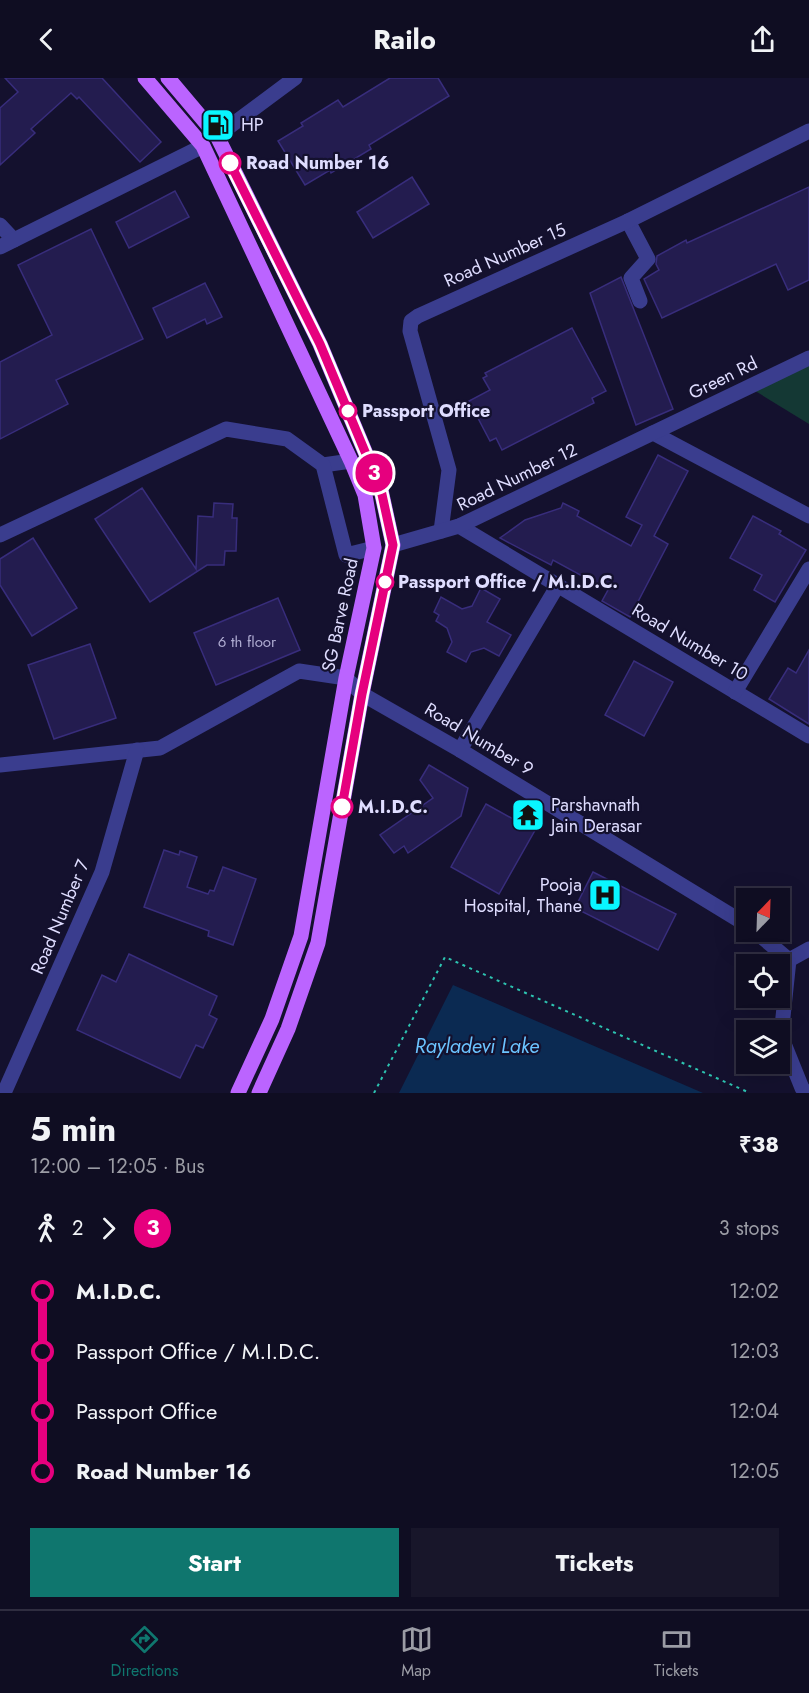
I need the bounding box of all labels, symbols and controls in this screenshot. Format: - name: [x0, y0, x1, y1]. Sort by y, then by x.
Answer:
- text: Railo: [373, 20, 436, 59]
- icon: back: [30, 23, 63, 56]
- icon: share: [746, 23, 779, 56]
- fuel station icon: HP: [200, 107, 236, 143]
- place label: HP: [241, 112, 264, 138]
- place label: Road Number 16: [246, 150, 389, 176]
- marker: Road Number 16: [219, 152, 241, 174]
- street label: Road Number 15: [440, 216, 570, 294]
- street label: Green Rd: [684, 350, 762, 406]
- place label: Passport Office: [362, 398, 490, 424]
- marker: Passport Office: [339, 402, 357, 420]
- street label: Road Number 12: [452, 437, 582, 517]
- line badge: 3: [354, 454, 394, 492]
- text: 3: [367, 458, 381, 488]
- street label: SG Barve Road: [315, 556, 365, 674]
- place label: Passport Office / M.I.D.C.: [398, 569, 618, 595]
- marker: Passport Office / M.I.D.C.: [376, 573, 394, 591]
- street label: Road Number 10: [627, 597, 753, 687]
- house number: 6 th floor: [218, 631, 277, 653]
- street label: Road Number 9: [420, 696, 538, 782]
- place label: Parshavnath Jain Derasar: [549, 792, 643, 839]
- place label: M.I.D.C.: [358, 794, 428, 820]
- marker: M.I.D.C.: [331, 796, 353, 818]
- temple icon: Parshavnath Jain Derasar: [510, 797, 546, 833]
- street label: Road Number 7: [24, 855, 96, 978]
- place label: Pooja Hospital, Thane: [464, 872, 582, 919]
- hospital icon: Pooja Hospital, Thane: [587, 877, 623, 913]
- north arrow: [736, 888, 790, 942]
- map controls: [736, 888, 790, 1074]
- button: locate: [736, 954, 790, 1008]
- button: layers: [736, 1020, 790, 1074]
- water label: Rayladevi Lake: [415, 1032, 539, 1061]
- text: 5 min: [30, 1106, 116, 1153]
- text: ₹38: [739, 1128, 779, 1160]
- text: 12:00 – 12:05 · Bus: [30, 1152, 205, 1181]
- icon: walk: [30, 1212, 63, 1245]
- icon: forward: [92, 1212, 125, 1245]
- text: 3: [146, 1213, 159, 1243]
- text: 2: [72, 1214, 83, 1243]
- text: 3 stops: [719, 1214, 779, 1243]
- text: M.I.D.C.: [76, 1275, 162, 1307]
- text: 12:02: [729, 1277, 779, 1306]
- text: Passport Office / M.I.D.C.: [76, 1335, 320, 1367]
- text: 12:03: [730, 1337, 779, 1366]
- text: Passport Office: [76, 1395, 217, 1427]
- text: 12:04: [729, 1397, 779, 1426]
- text: Road Number 16: [76, 1455, 251, 1487]
- text: 12:05: [729, 1457, 779, 1486]
- button: Start: [30, 1528, 399, 1597]
- button: Tickets: [411, 1528, 779, 1597]
- tab: Directions: [111, 1623, 178, 1682]
- tab: Map: [400, 1623, 433, 1682]
- tab: Tickets: [654, 1623, 698, 1682]

